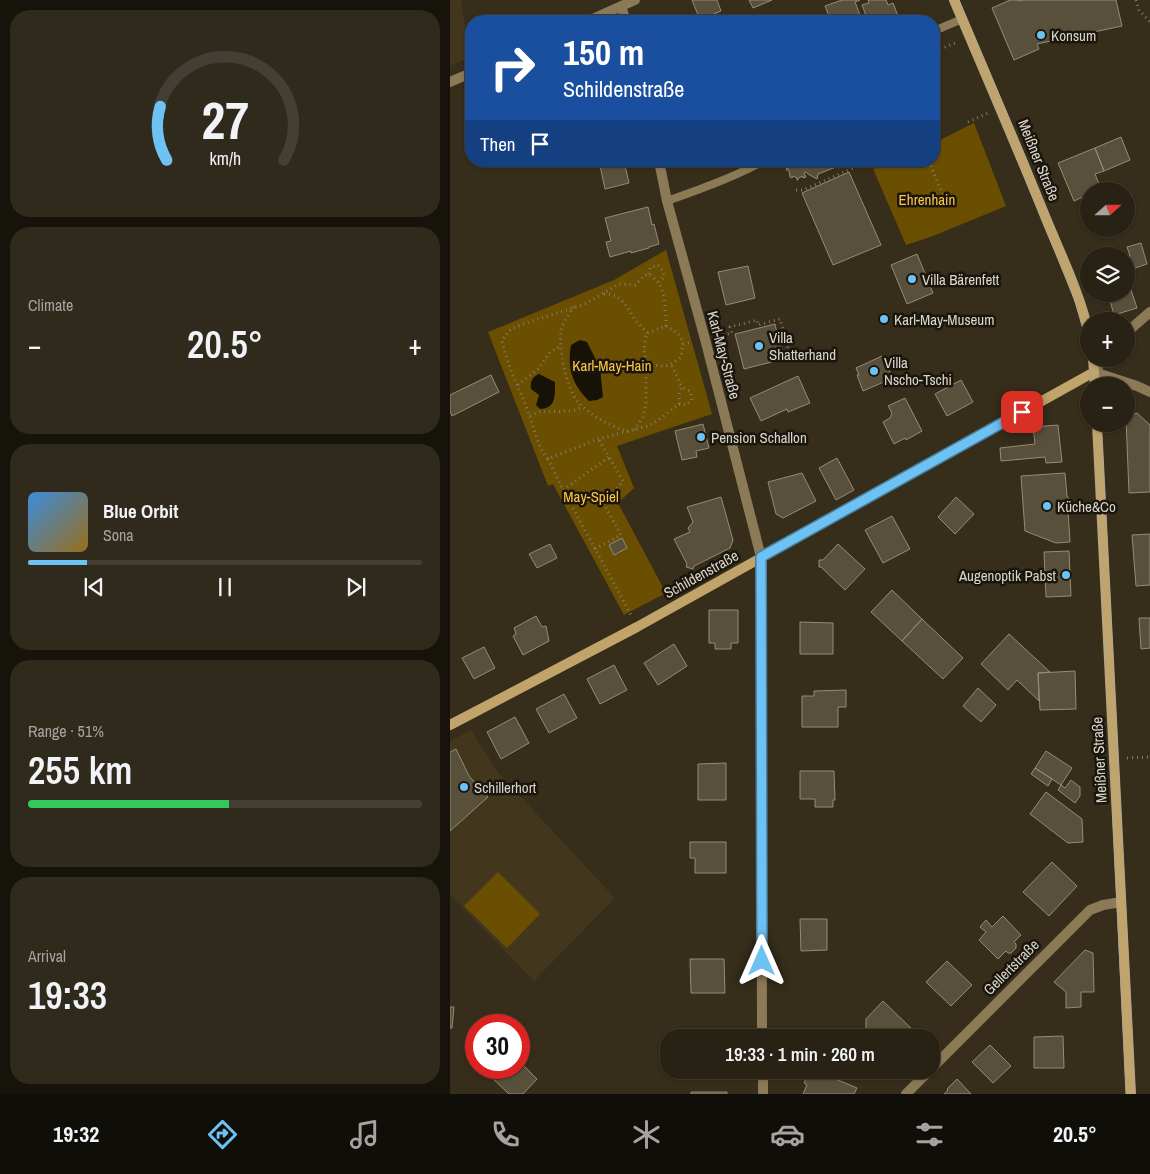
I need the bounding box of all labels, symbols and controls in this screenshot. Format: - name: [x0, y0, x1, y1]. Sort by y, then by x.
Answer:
- place label: Konsum: [1051, 25, 1096, 46]
- text: 150 m: [563, 29, 644, 76]
- marker: Konsum: [1035, 29, 1047, 41]
- icon: right: [480, 35, 545, 100]
- text: Schildenstraße: [563, 74, 684, 104]
- text: 27: [201, 85, 249, 155]
- street label: Meißner Straße: [1013, 116, 1065, 204]
- icon: arrive: [526, 130, 554, 158]
- text: Then: [480, 131, 516, 157]
- text: km/h: [209, 147, 241, 171]
- north arrow: [1080, 182, 1135, 238]
- map controls: [1080, 182, 1135, 432]
- park label: Ehrenhain: [899, 189, 955, 210]
- button: layers: [1080, 247, 1135, 302]
- place label: Villa Bärenfett: [922, 269, 1000, 290]
- marker: Villa Bärenfett: [906, 273, 918, 285]
- text: Climate: [28, 294, 73, 316]
- street label: Karl-May-Straße: [702, 309, 746, 401]
- place label: Karl-May-Museum: [894, 309, 994, 330]
- button: +: [1080, 312, 1135, 367]
- marker: Karl-May-Museum: [878, 313, 890, 325]
- text: 20.5°: [187, 319, 263, 370]
- text: −: [28, 326, 41, 364]
- text: +: [409, 326, 422, 364]
- place label: Villa Shatterhand: [769, 327, 836, 365]
- marker: Villa Shatterhand: [753, 340, 765, 352]
- place label: Villa Nscho-Tschi: [884, 352, 952, 390]
- park label: Karl-May-Hain: [572, 355, 652, 376]
- marker: Villa Nscho-Tschi: [868, 365, 880, 377]
- button: −: [1080, 377, 1135, 432]
- pin: [1001, 391, 1043, 433]
- icon: arrive: [1008, 398, 1036, 426]
- place label: Pension Schallon: [711, 427, 807, 448]
- marker: Pension Schallon: [695, 431, 707, 443]
- park label: May-Spiel: [563, 486, 619, 507]
- place label: Küche&Co: [1057, 496, 1116, 517]
- text: Blue Orbit: [103, 498, 178, 524]
- marker: Küche&Co: [1041, 500, 1053, 512]
- text: Sona: [103, 524, 134, 546]
- street label: Schildenstraße: [660, 545, 742, 603]
- place label: Augenoptik Pabst: [958, 565, 1057, 586]
- marker: Augenoptik Pabst: [1060, 569, 1072, 581]
- icon: previous: [80, 573, 108, 601]
- icon: pause: [211, 573, 239, 601]
- icon: next: [342, 573, 370, 601]
- street label: Meißner Straße: [1086, 716, 1112, 804]
- text: Range · 51%: [28, 720, 104, 742]
- text: 255 km: [28, 745, 132, 796]
- place label: Schillerhort: [474, 777, 537, 798]
- marker: Schillerhort: [458, 781, 470, 793]
- position arrow: [735, 934, 787, 986]
- street label: Gellertstraße: [978, 934, 1044, 1000]
- text: Arrival: [28, 945, 66, 967]
- text: 19:33: [28, 970, 107, 1021]
- speed limit sign: 30: [465, 1014, 530, 1079]
- text: 19:33 · 1 min · 260 m: [725, 1041, 875, 1067]
- icon: directions: [205, 1117, 240, 1152]
- icon: music: [347, 1117, 382, 1152]
- icon: phone: [488, 1117, 523, 1152]
- icon: climate: [629, 1117, 664, 1152]
- icon: car: [770, 1117, 805, 1152]
- icon: filters: [912, 1117, 947, 1152]
- text: 19:32: [53, 1119, 99, 1149]
- text: 20.5°: [1053, 1119, 1097, 1149]

